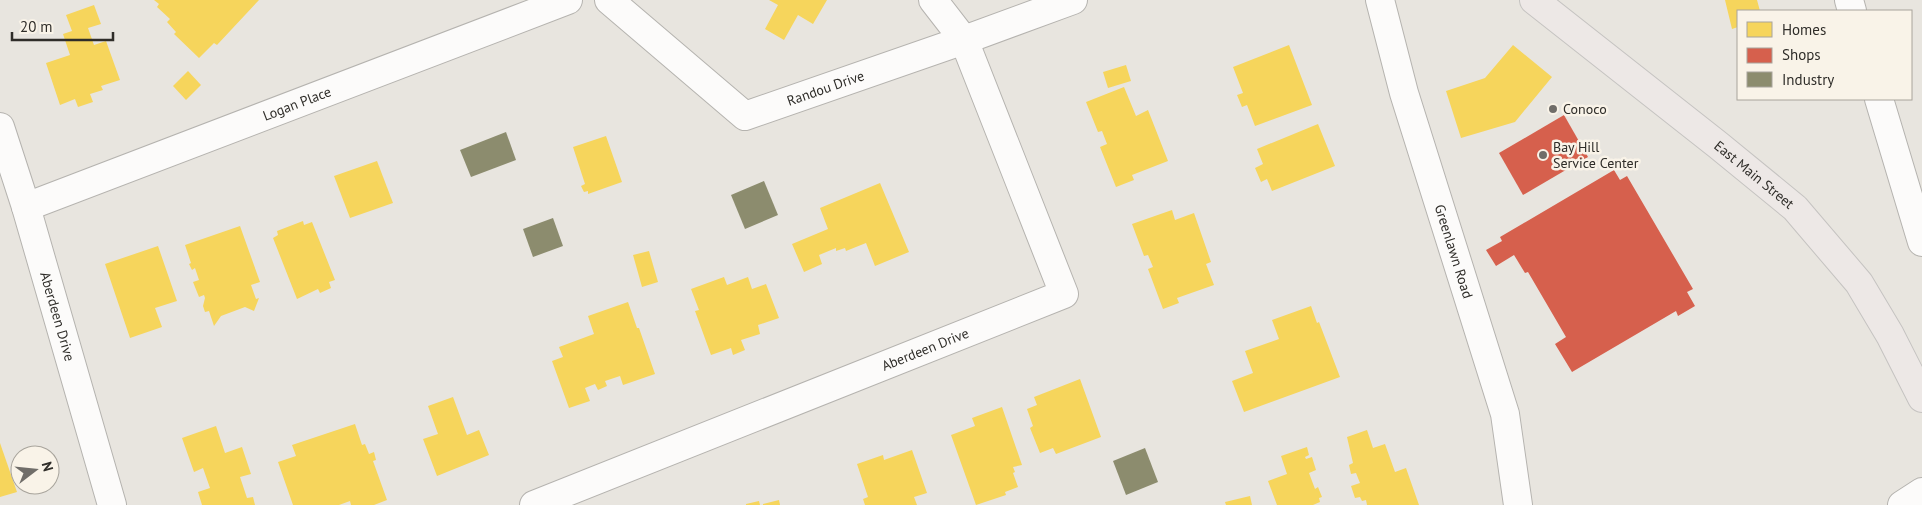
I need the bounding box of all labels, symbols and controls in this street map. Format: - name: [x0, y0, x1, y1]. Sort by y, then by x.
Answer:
- scale bar: [12, 10, 114, 42]
- legend: [1737, 10, 1912, 100]
- text: 20 m: [20, 17, 53, 36]
- text: Homes: [1782, 20, 1826, 39]
- text: Shops: [1782, 45, 1821, 64]
- street label: Randou Drive: [785, 66, 867, 110]
- text: Industry: [1782, 70, 1834, 89]
- street label: Logan Place: [260, 82, 334, 125]
- place label: Conoco: [1563, 100, 1607, 118]
- marker: Conoco: [1547, 103, 1559, 115]
- street label: East Main Street: [1711, 137, 1798, 213]
- place label: Bay Hill Service Center: [1553, 138, 1639, 172]
- marker: Bay Hill Service Center: [1537, 149, 1549, 161]
- street label: Greenlawn Road: [1431, 202, 1477, 301]
- street label: Aberdeen Drive: [36, 270, 79, 363]
- street label: Aberdeen Drive: [879, 324, 971, 375]
- north arrow: [10, 445, 60, 495]
- text: N: [38, 460, 57, 473]

